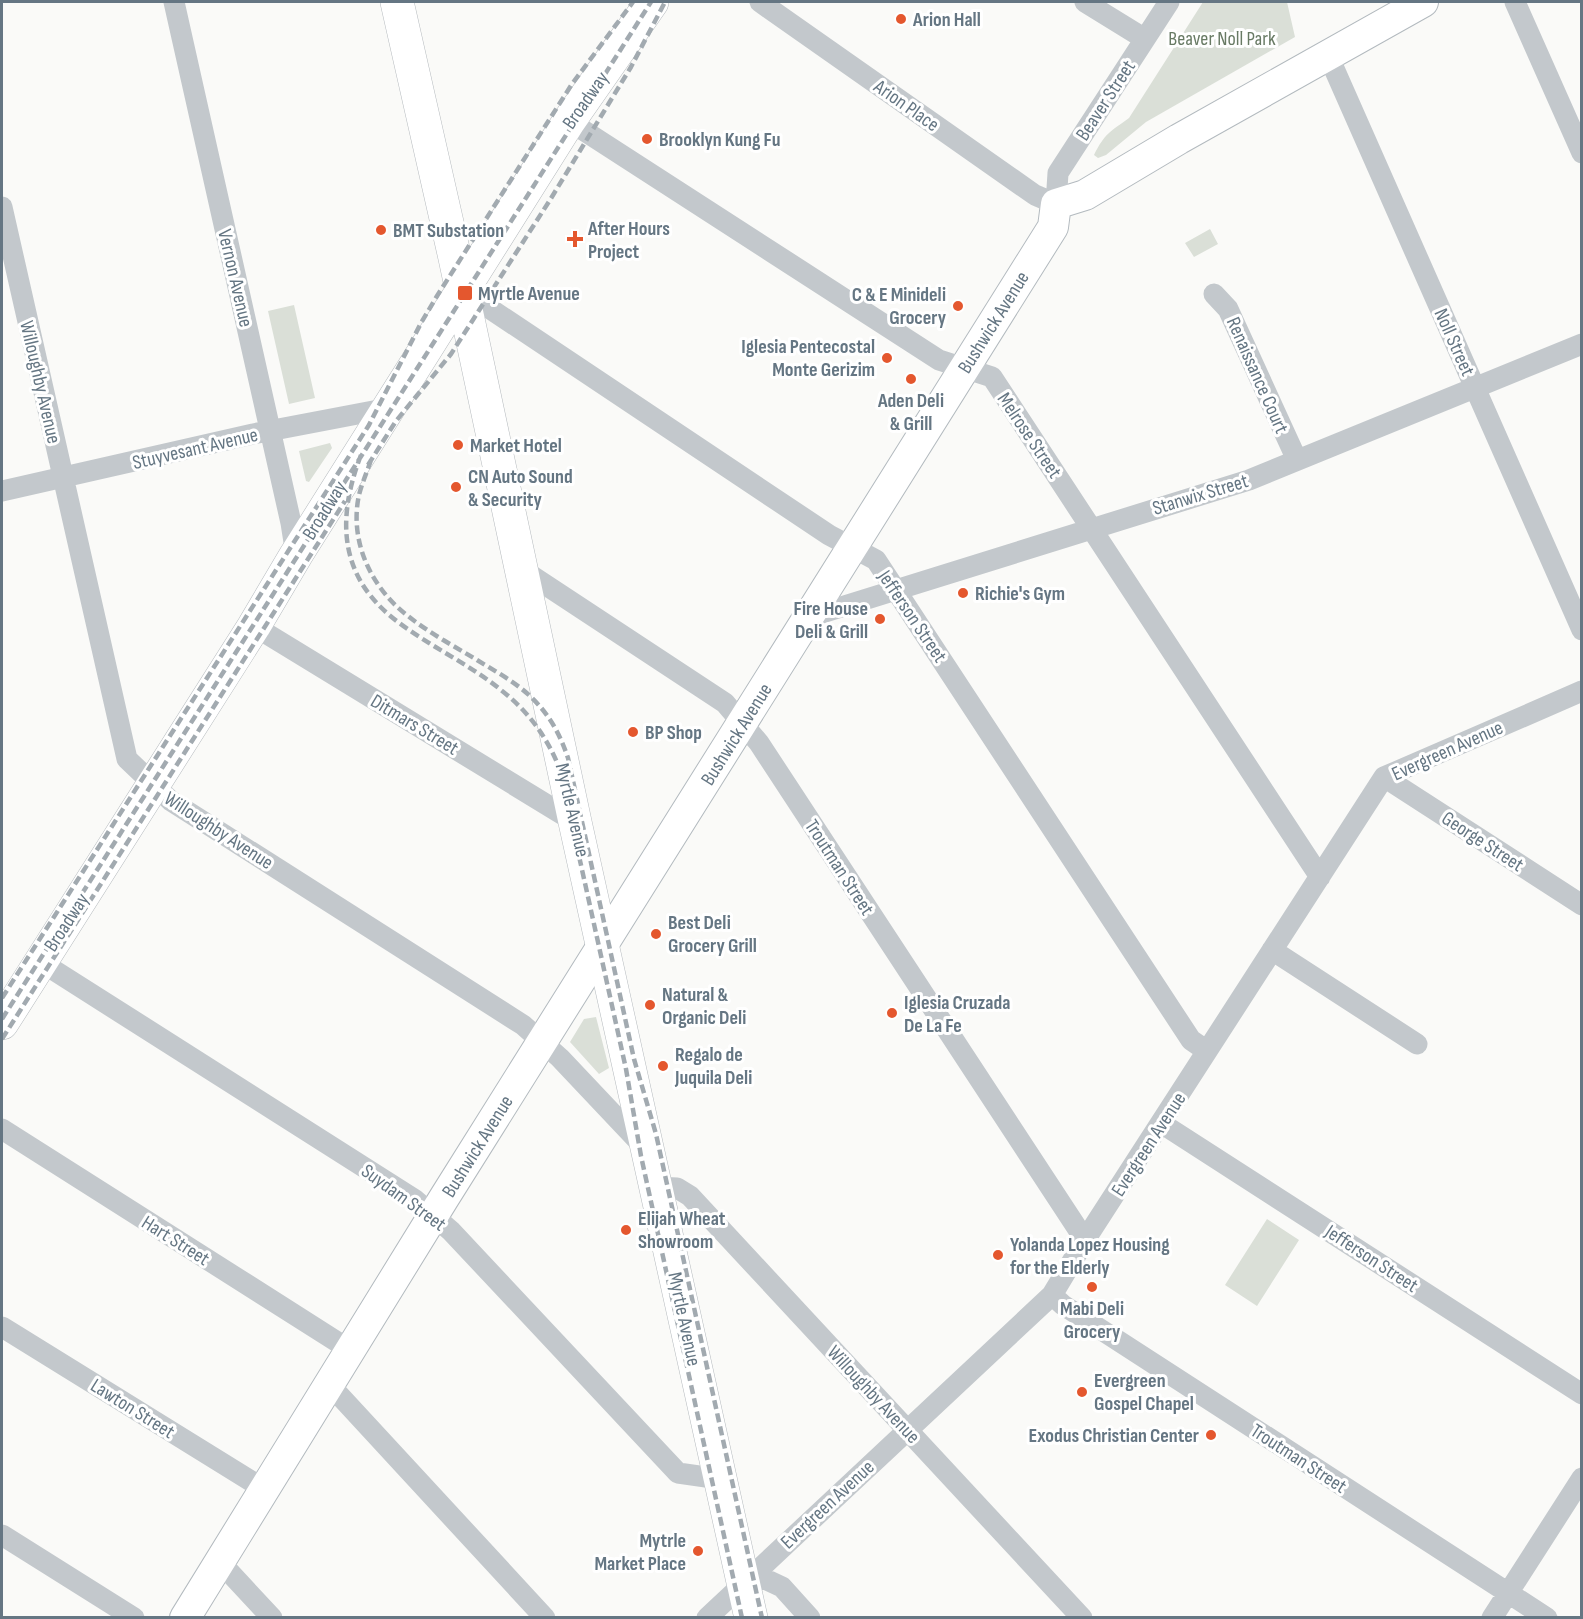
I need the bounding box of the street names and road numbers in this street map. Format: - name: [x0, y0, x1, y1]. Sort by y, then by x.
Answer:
- street label: Beaver Street: [1071, 56, 1141, 145]
- street label: Broadway: [557, 67, 614, 134]
- street label: Arion Place: [868, 74, 944, 137]
- street label: Vernon Avenue: [212, 227, 258, 329]
- street label: Bushwick Avenue: [953, 267, 1035, 378]
- street label: Noll Street: [1429, 305, 1480, 380]
- street label: Renaissance Court: [1221, 314, 1293, 437]
- street label: Willoughby Avenue: [14, 318, 66, 446]
- street label: Melrose Street: [992, 388, 1067, 483]
- street label: Stuyvesant Avenue: [130, 423, 260, 475]
- street label: Stanwix Street: [1150, 469, 1251, 521]
- street label: Broadway: [297, 476, 352, 544]
- street label: Jefferson Street: [872, 565, 952, 667]
- street label: Bushwick Avenue: [696, 679, 778, 790]
- street label: Ditmars Street: [366, 689, 463, 760]
- street label: Evergreen Avenue: [1388, 716, 1507, 786]
- street label: Myrtle Avenue: [550, 761, 594, 859]
- street label: Willoughby Avenue: [159, 787, 278, 875]
- street label: George Street: [1437, 806, 1528, 877]
- street label: Troutman Street: [799, 815, 879, 920]
- street label: Broadway: [39, 889, 95, 956]
- street label: Evergreen Avenue: [1106, 1088, 1191, 1201]
- street label: Bushwick Avenue: [437, 1091, 519, 1202]
- street label: Suydam Street: [356, 1159, 450, 1237]
- street label: Hart Street: [137, 1211, 214, 1271]
- street label: Jefferson Street: [1320, 1219, 1422, 1298]
- street label: Myrtle Avenue: [662, 1270, 706, 1368]
- street label: Willoughby Avenue: [822, 1341, 925, 1449]
- street label: Lawton Street: [86, 1374, 179, 1444]
- street label: Troutman Street: [1246, 1419, 1351, 1499]
- street label: Evergreen Avenue: [776, 1455, 879, 1554]

